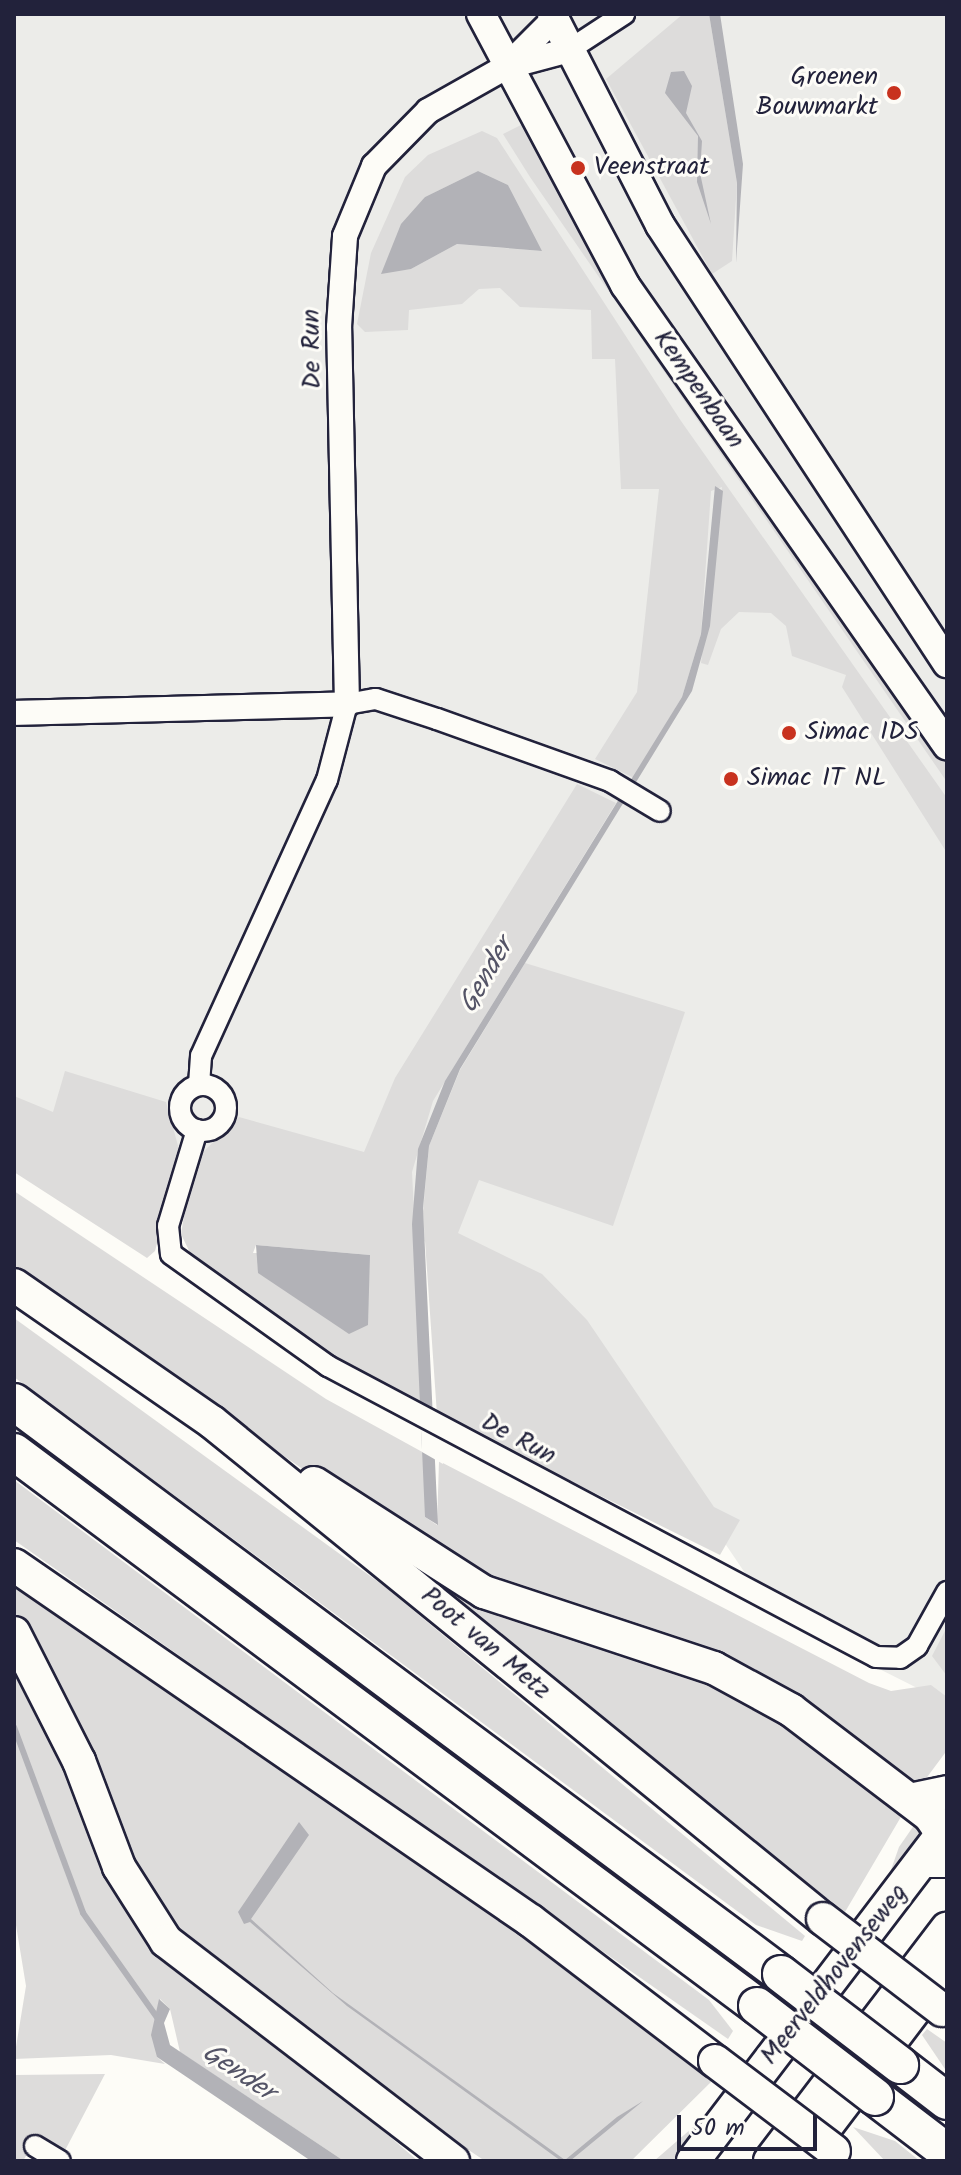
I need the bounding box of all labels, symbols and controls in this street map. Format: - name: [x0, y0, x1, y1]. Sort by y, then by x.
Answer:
- place label: Groenen Bouwmarkt: [756, 62, 878, 124]
- marker: Groenen Bouwmarkt: [885, 84, 903, 102]
- place label: Veenstraat: [594, 152, 709, 184]
- marker: Veenstraat: [569, 159, 587, 177]
- street label: De Run: [297, 309, 329, 389]
- street label: Kempenbaan: [646, 325, 750, 455]
- place label: Simac IDS: [805, 717, 919, 749]
- marker: Simac IDS: [780, 724, 798, 742]
- place label: Simac IT NL: [747, 763, 886, 795]
- marker: Simac IT NL: [722, 770, 740, 788]
- water label: Gender: [452, 933, 522, 1019]
- street label: De Run: [475, 1407, 561, 1473]
- street label: Poot van Metz: [414, 1581, 556, 1707]
- street label: Meerveldhovenseweg: [755, 1878, 915, 2072]
- water label: Gender: [195, 2037, 281, 2109]
- scale bar: [681, 2099, 821, 2149]
- text: 50 m: [691, 2109, 745, 2148]

